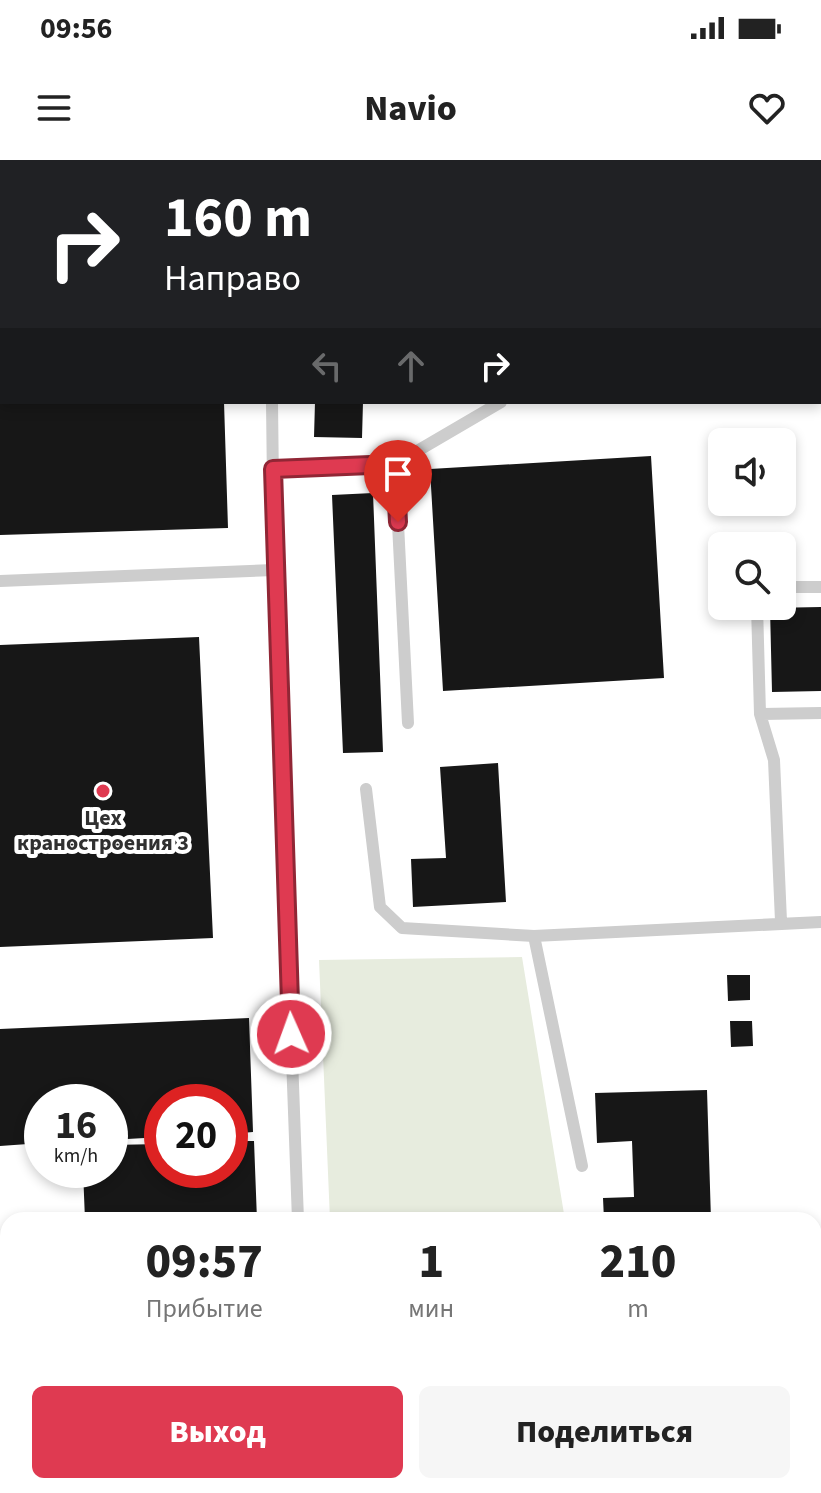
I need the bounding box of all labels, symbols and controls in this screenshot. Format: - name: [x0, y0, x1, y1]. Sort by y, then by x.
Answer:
- text: 09:56: [40, 7, 112, 50]
- text: Navio: [364, 83, 457, 134]
- icon: menu: [32, 86, 76, 130]
- icon: heart: [745, 86, 789, 130]
- text: 160 m: [164, 179, 312, 258]
- icon: right: [32, 192, 136, 296]
- text: Направо: [164, 253, 301, 304]
- icon: left: [305, 344, 349, 388]
- icon: ahead: [389, 344, 433, 388]
- icon: right: [473, 344, 517, 388]
- map controls: [708, 428, 796, 620]
- button: sound: [708, 428, 796, 516]
- pin: [364, 440, 432, 522]
- icon: arrive: [376, 452, 420, 496]
- button: search: [708, 532, 796, 620]
- marker: Цех краностроения 3: [94, 782, 112, 800]
- place label: Цех краностроения 3: [17, 802, 189, 859]
- position arrow: [249, 992, 333, 1076]
- speed limit sign: 20: [144, 1084, 248, 1188]
- text: 16: [55, 1097, 97, 1154]
- text: km/h: [54, 1142, 98, 1170]
- text: 09:57: [145, 1228, 263, 1296]
- text: 1: [418, 1228, 444, 1296]
- text: 210: [600, 1228, 677, 1296]
- text: Прибытие: [146, 1290, 263, 1327]
- text: мин: [408, 1290, 454, 1327]
- text: m: [627, 1290, 649, 1327]
- button: Выход: [32, 1386, 403, 1478]
- button: Поделиться: [419, 1386, 790, 1478]

